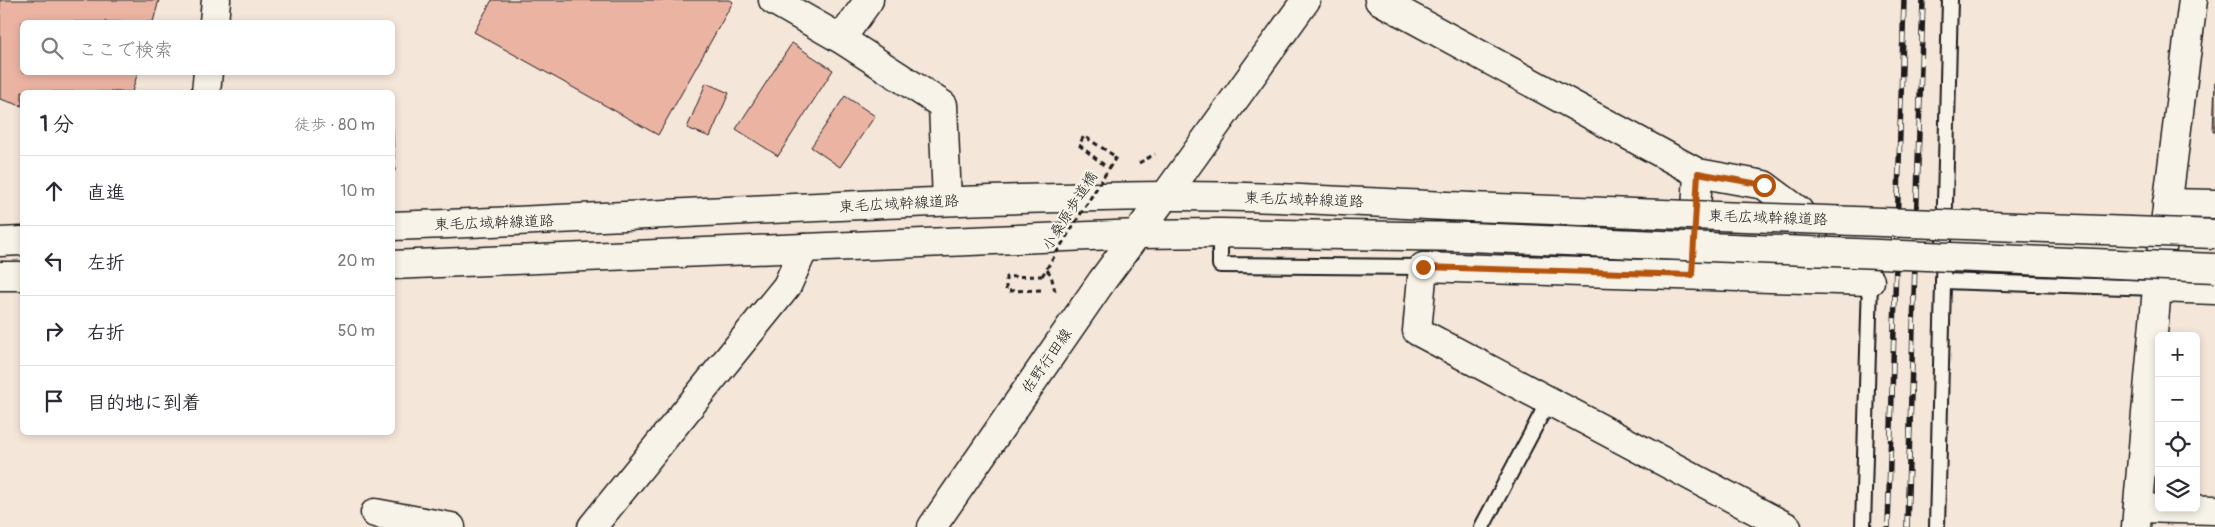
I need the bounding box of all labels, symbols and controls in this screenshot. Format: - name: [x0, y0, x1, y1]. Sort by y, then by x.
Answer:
- search box: [20, 20, 395, 75]
- icon: search: [38, 34, 66, 62]
- text: ここで検索: [78, 38, 173, 62]
- text: 1 分: [40, 111, 74, 138]
- text: 徒歩 · 80 m: [294, 115, 375, 135]
- street label: 小桑原歩道橋: [1038, 168, 1102, 254]
- route start: [1753, 174, 1776, 197]
- icon: ahead: [40, 177, 68, 205]
- text: 直進: [87, 181, 125, 205]
- text: 10 m: [340, 181, 375, 201]
- street label: 東毛広域幹線道路: [1244, 188, 1364, 212]
- street label: 東毛広域幹線道路: [839, 191, 959, 217]
- street label: 東毛広域幹線道路: [1708, 206, 1828, 230]
- street label: 東毛広域幹線道路: [434, 211, 554, 235]
- icon: left: [40, 247, 68, 275]
- text: 左折: [87, 251, 125, 275]
- text: 20 m: [337, 251, 375, 271]
- route end: [1412, 256, 1435, 279]
- icon: right: [40, 317, 68, 345]
- text: 右折: [87, 321, 125, 345]
- text: 50 m: [338, 321, 375, 341]
- street label: 佐野行田線: [1018, 325, 1076, 397]
- map controls: [2155, 332, 2200, 512]
- button: +: [2155, 332, 2200, 377]
- button: −: [2155, 377, 2200, 422]
- icon: arrive: [40, 387, 68, 415]
- text: 目的地に到着: [87, 391, 201, 415]
- button: locate: [2155, 422, 2200, 467]
- button: layers: [2155, 467, 2200, 512]

